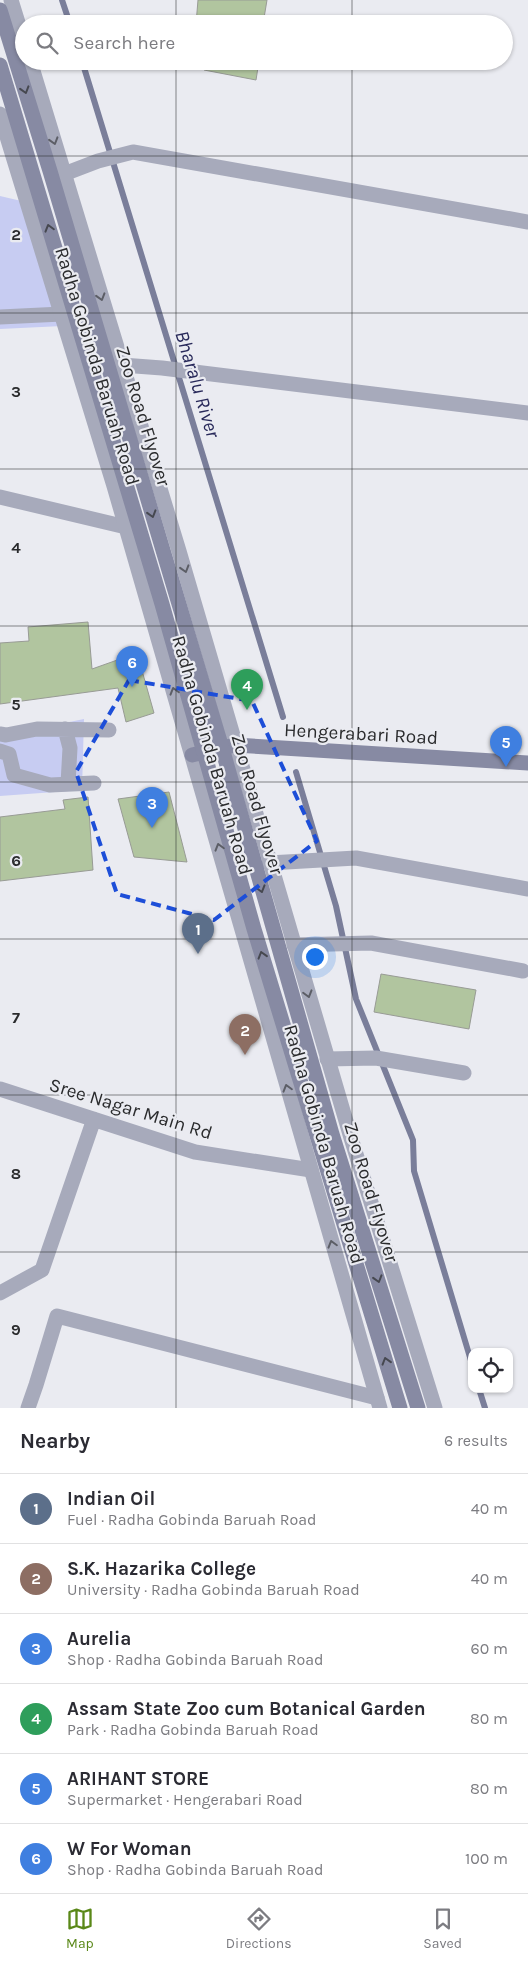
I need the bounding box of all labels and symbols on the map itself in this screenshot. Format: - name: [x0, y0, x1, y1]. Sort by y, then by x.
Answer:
- one-way arrow: [19, 86, 29, 94]
- one-way arrow: [48, 137, 58, 145]
- one-way arrow: [44, 224, 54, 233]
- text: 2: [11, 225, 21, 244]
- street label: Radha Gobinda Baruah Road: [50, 245, 144, 488]
- one-way arrow: [96, 292, 106, 300]
- water label: Bharalu River: [170, 328, 225, 442]
- street label: Zoo Road Flyover: [111, 344, 175, 489]
- text: 3: [11, 382, 21, 401]
- one-way arrow: [147, 510, 157, 518]
- text: 4: [11, 538, 21, 557]
- one-way arrow: [179, 565, 189, 573]
- street label: Radha Gobinda Baruah Road: [167, 633, 257, 877]
- pin: 6: [116, 646, 148, 687]
- pin: 4: [231, 669, 263, 710]
- one-way arrow: [169, 687, 179, 696]
- text: 5: [11, 695, 21, 714]
- street label: Hengerabari Road: [283, 719, 439, 749]
- pin: 5: [490, 726, 522, 767]
- street label: Zoo Road Flyover: [226, 731, 288, 877]
- pin: 3: [136, 787, 168, 828]
- one-way arrow: [214, 844, 224, 852]
- text: 6: [11, 851, 21, 870]
- one-way arrow: [255, 884, 266, 893]
- pin: 1: [182, 913, 214, 954]
- your location: [302, 944, 328, 970]
- one-way arrow: [258, 951, 268, 959]
- one-way arrow: [303, 990, 313, 998]
- text: 7: [12, 1008, 20, 1027]
- pin: 2: [229, 1014, 261, 1055]
- street label: Radha Gobinda Baruah Road: [279, 1022, 369, 1266]
- street label: Sree Nagar Main Rd: [46, 1074, 215, 1144]
- one-way arrow: [282, 1083, 293, 1092]
- street label: Zoo Road Flyover: [339, 1120, 403, 1265]
- text: 8: [11, 1164, 21, 1183]
- one-way arrow: [328, 1240, 338, 1248]
- one-way arrow: [373, 1274, 383, 1283]
- text: 9: [11, 1320, 21, 1339]
- one-way arrow: [382, 1358, 392, 1366]

